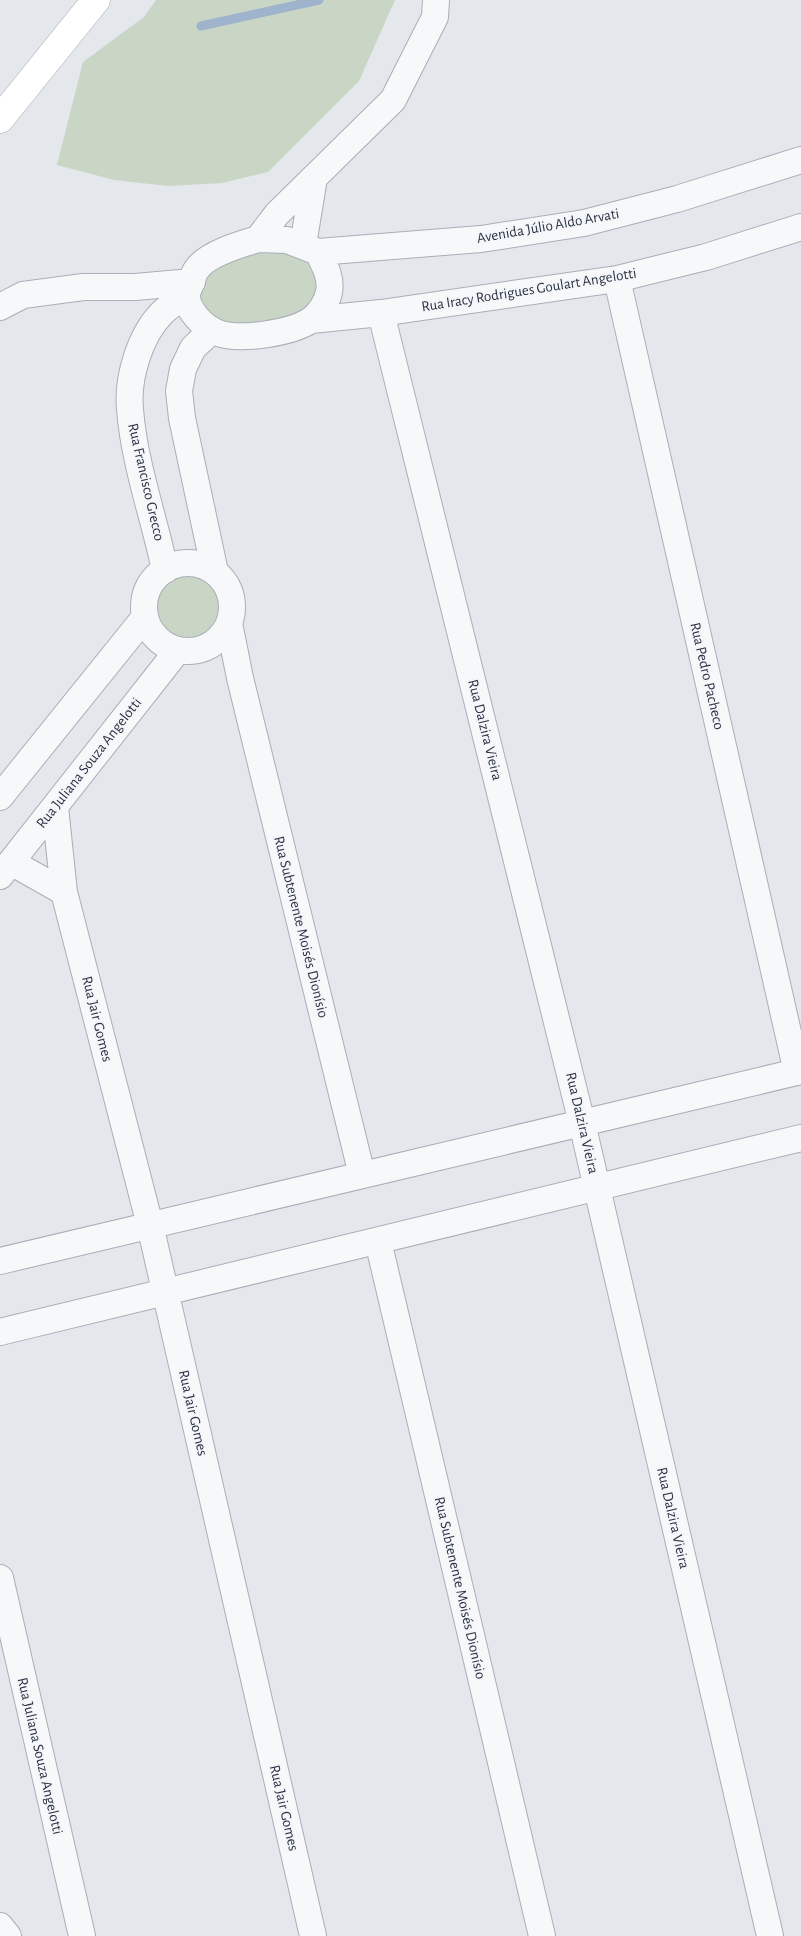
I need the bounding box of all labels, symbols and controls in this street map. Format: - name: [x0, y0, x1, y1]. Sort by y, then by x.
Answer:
- street label: Avenida Júlio Aldo Arvati: [476, 206, 620, 246]
- street label: Rua Iracy Rodrigues Goulart Angelotti: [420, 266, 638, 314]
- street label: Rua Francisco Grecco: [125, 422, 167, 542]
- street label: Rua Pedro Pacheco: [687, 621, 727, 731]
- street label: Rua Dalzira Vieira: [465, 678, 505, 782]
- street label: Rua Juliana Souza Angelotti: [34, 695, 144, 831]
- street label: Rua Subtenente Moisés Dionísio: [271, 835, 331, 1019]
- street label: Rua Jair Gomes: [79, 975, 115, 1063]
- street label: Rua Dalzira Vieira: [563, 1071, 601, 1175]
- street label: Rua Jair Gomes: [176, 1369, 210, 1457]
- street label: Rua Dalzira Vieira: [654, 1466, 692, 1570]
- street label: Rua Subtenente Moisés Dionísio: [432, 1495, 488, 1681]
- street label: Rua Juliana Souza Angelotti: [15, 1676, 65, 1836]
- street label: Rua Jair Gomes: [267, 1764, 301, 1852]

